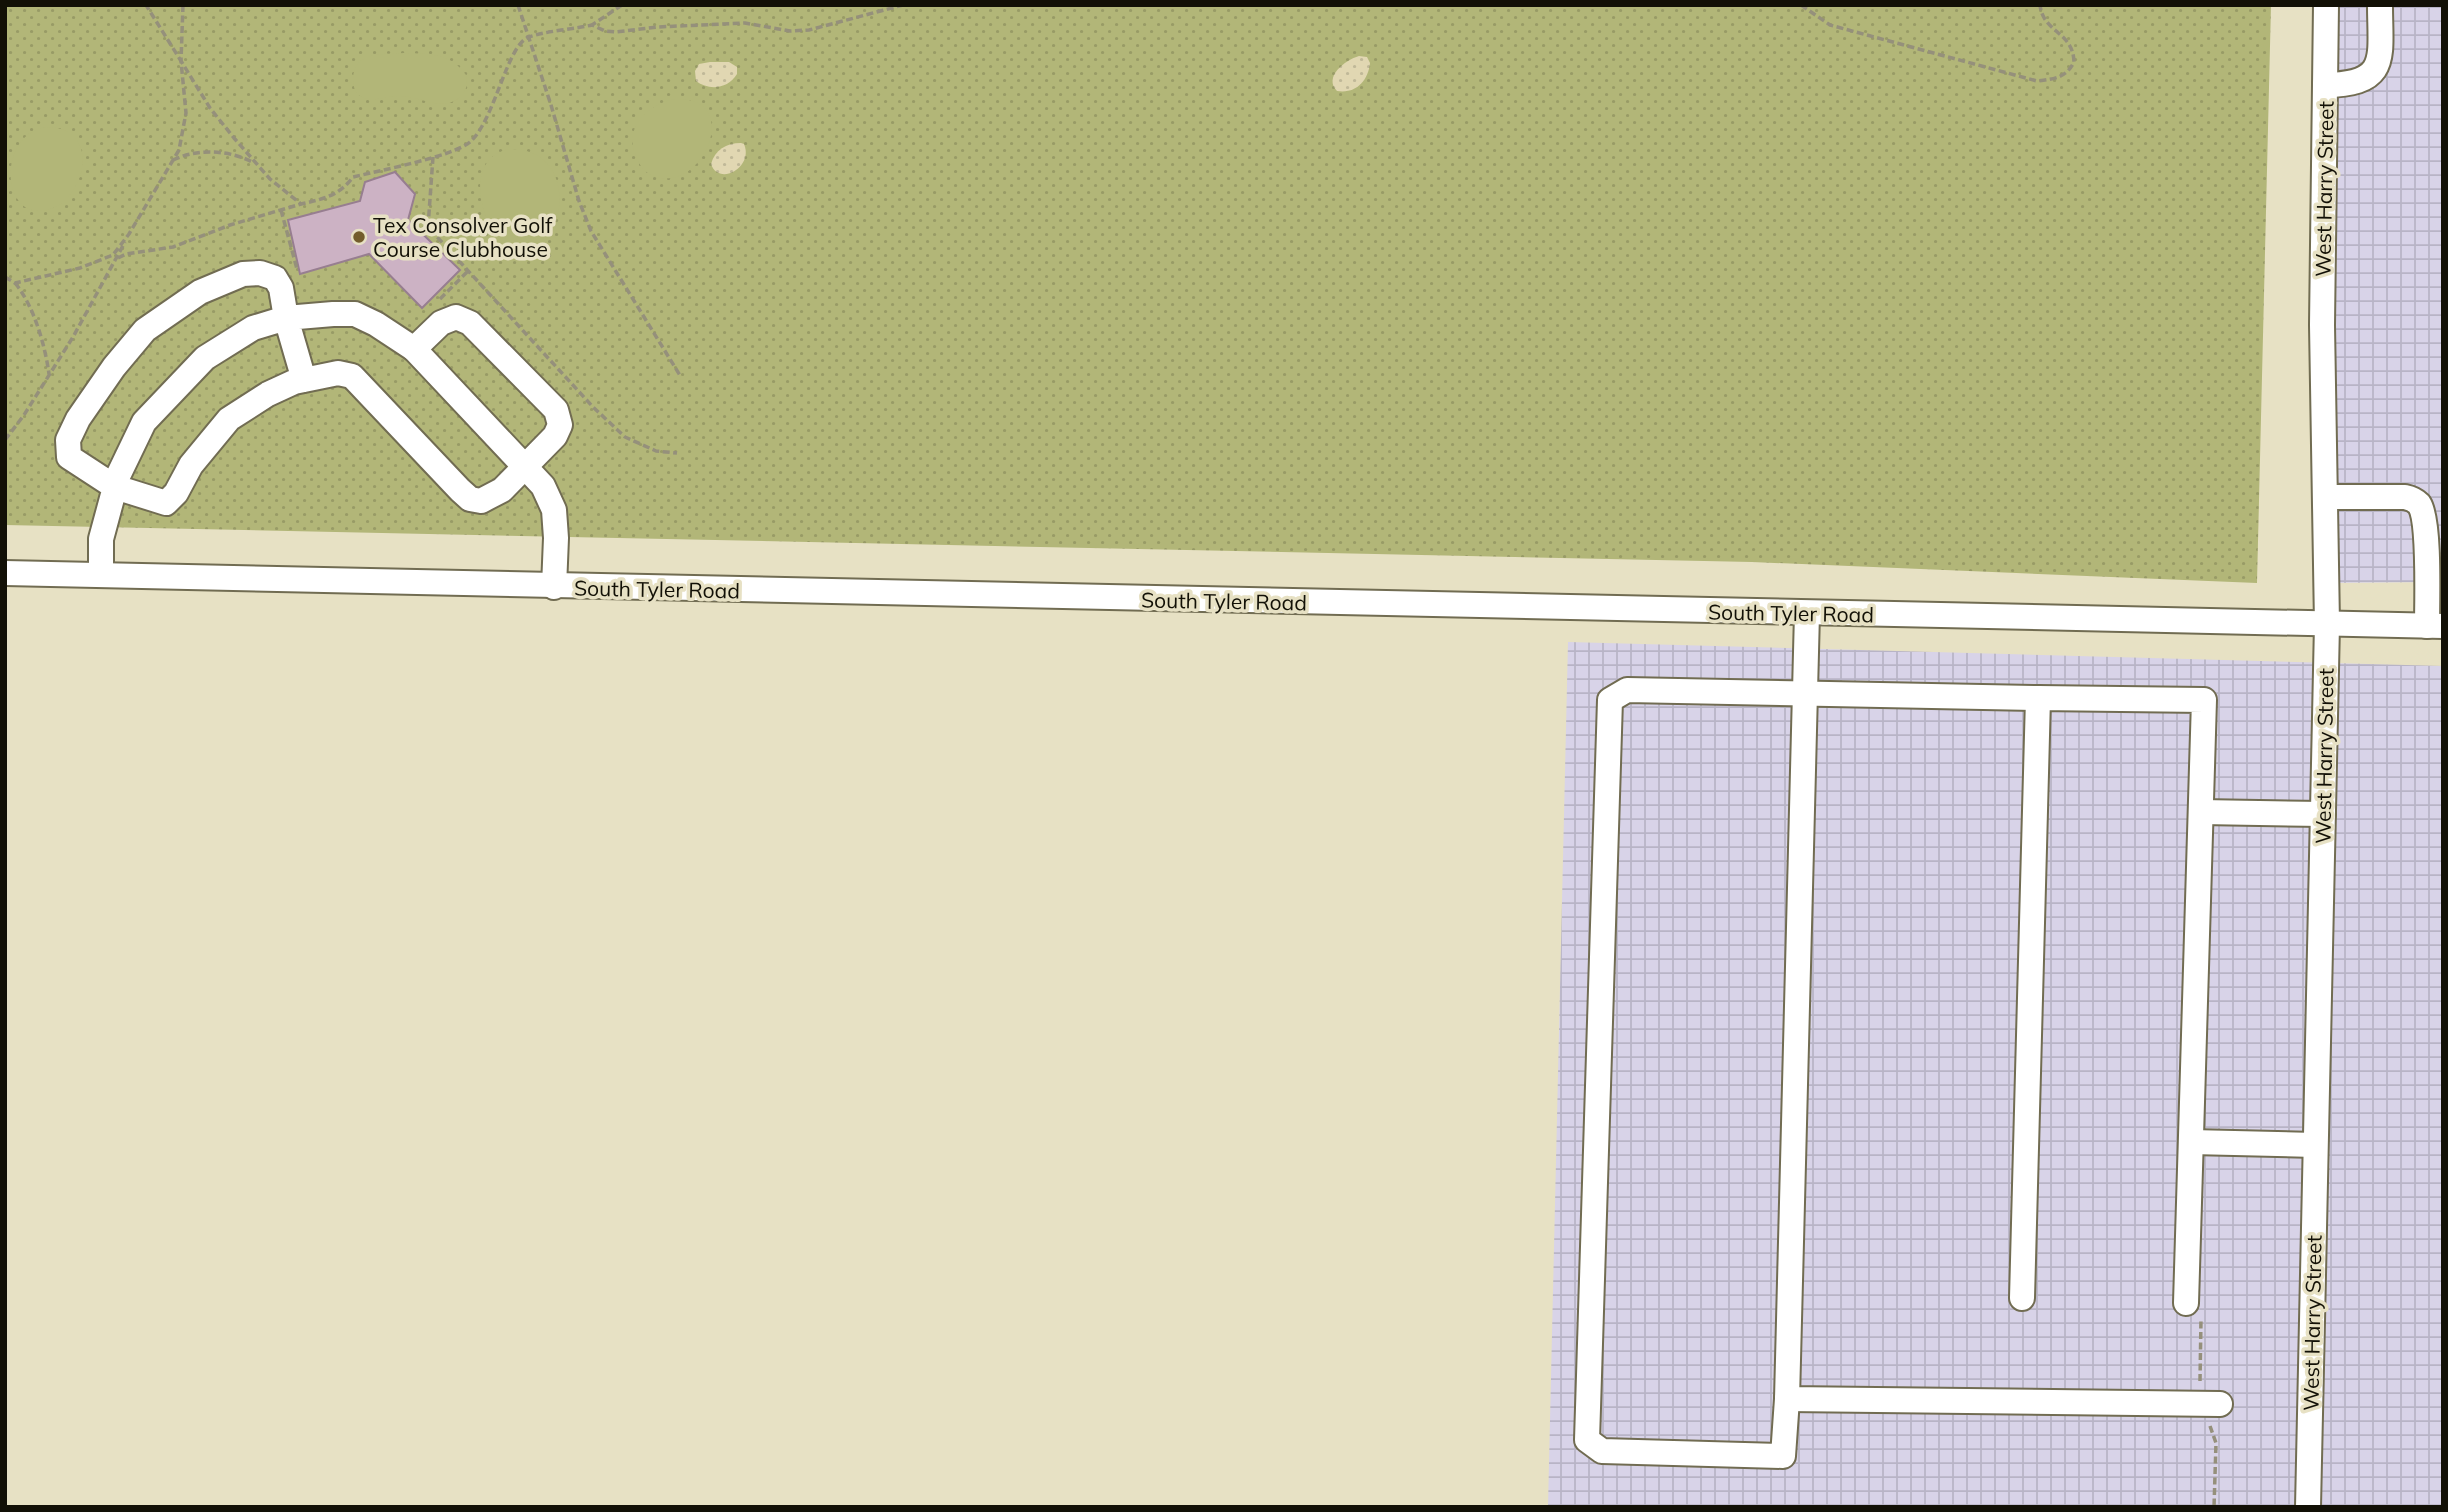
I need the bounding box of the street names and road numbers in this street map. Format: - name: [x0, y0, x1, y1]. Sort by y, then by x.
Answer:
- street label: West Harry Street: [2309, 101, 2339, 277]
- street label: South Tyler Road: [574, 575, 740, 603]
- street label: South Tyler Road: [1141, 587, 1307, 615]
- street label: South Tyler Road: [1708, 599, 1874, 627]
- street label: West Harry Street: [2309, 668, 2339, 844]
- street label: West Harry Street: [2297, 1235, 2327, 1411]

